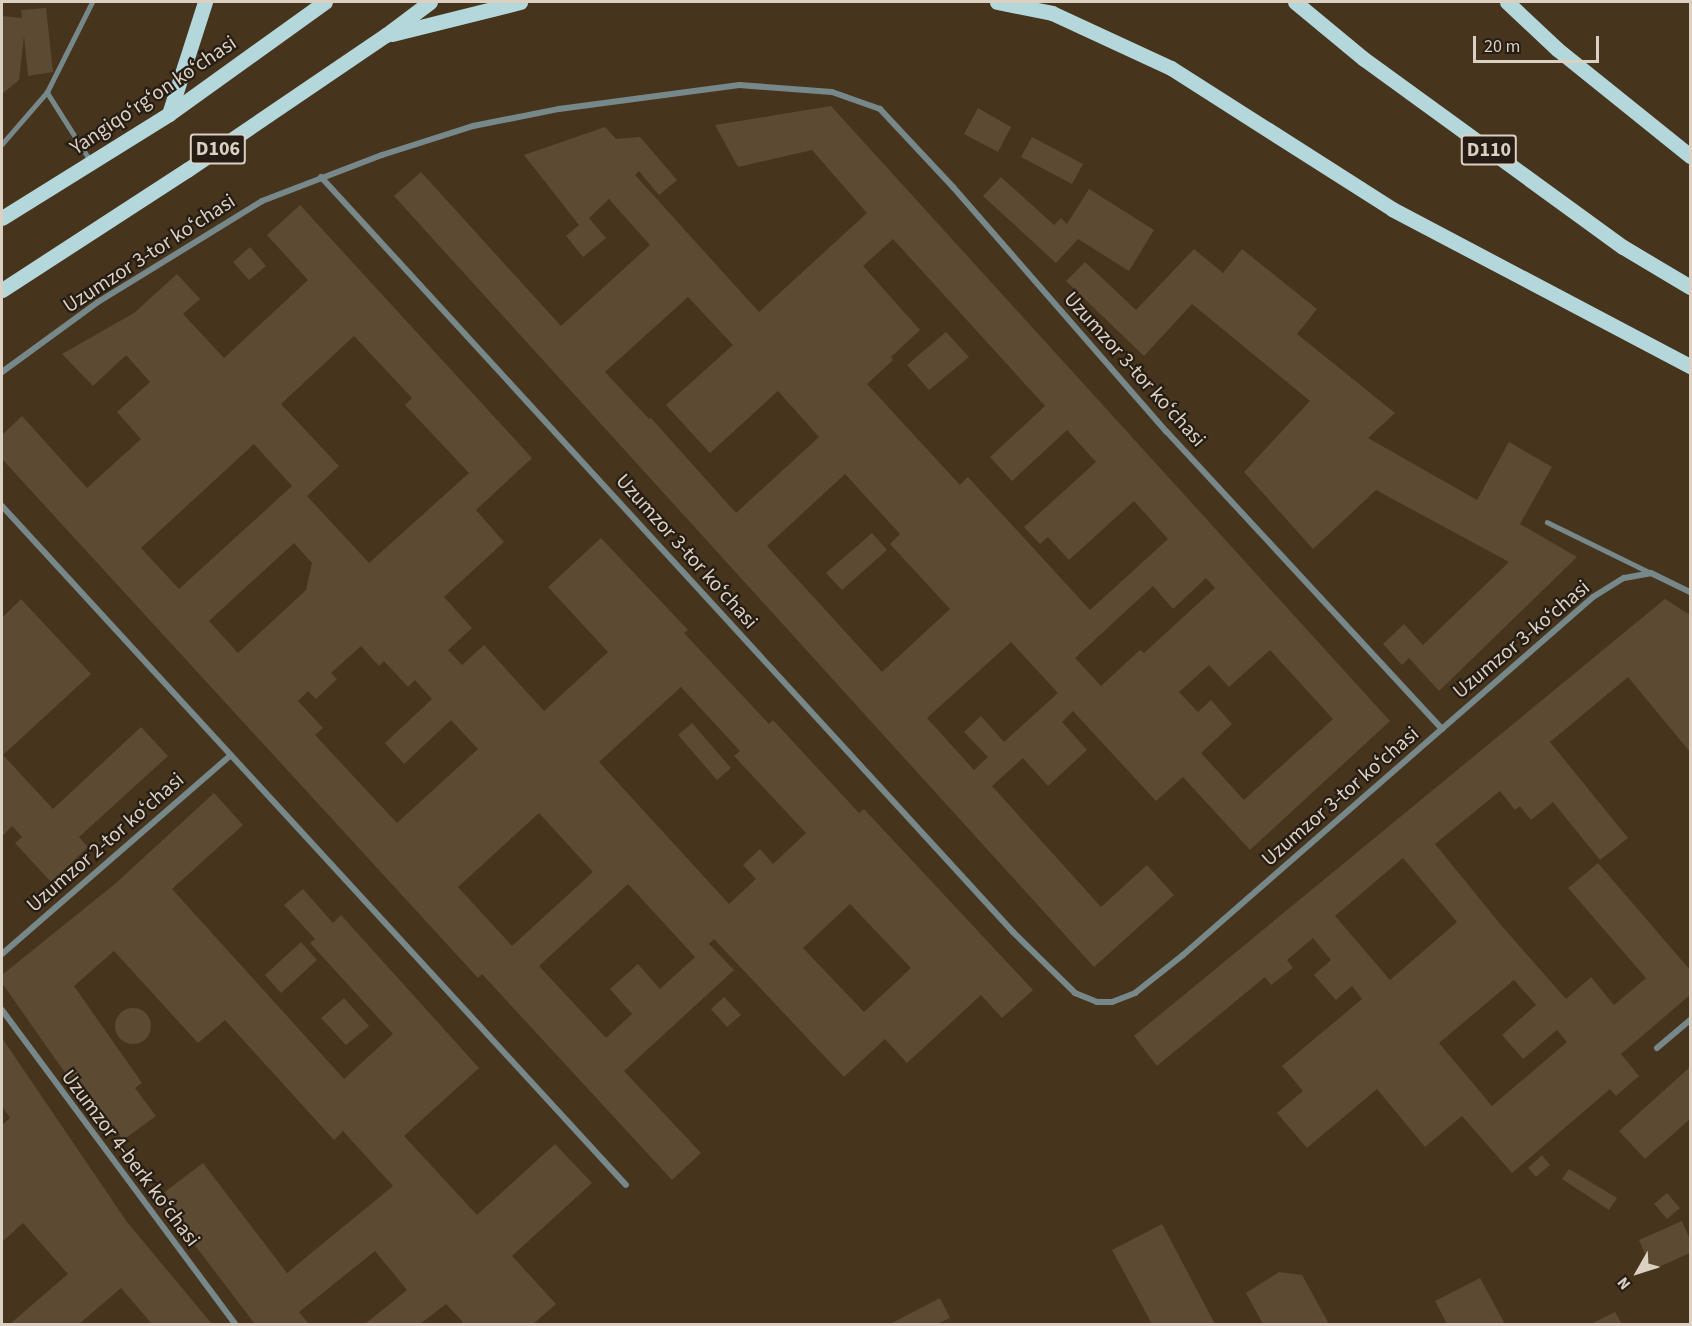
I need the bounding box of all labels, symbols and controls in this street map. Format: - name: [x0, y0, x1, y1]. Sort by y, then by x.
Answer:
- scale bar: [1476, 24, 1602, 62]
- street label: Yangiqoʻrgʻon koʻchasi: [65, 30, 241, 160]
- text: 20 m: [1484, 34, 1520, 59]
- road number: D106: [190, 132, 246, 166]
- road number: D110: [1460, 133, 1518, 167]
- street label: Uzumzor 3-tor koʻchasi: [58, 188, 240, 318]
- street label: Uzumzor 3-tor koʻchasi: [1059, 286, 1211, 452]
- street label: Uzumzor 3-tor koʻchasi: [611, 468, 763, 634]
- street label: Uzumzor 3-koʻchasi: [1447, 574, 1595, 704]
- street label: Uzumzor 3-tor koʻchasi: [1256, 721, 1424, 871]
- street label: Uzumzor 2-tor koʻchasi: [21, 767, 189, 917]
- street label: Uzumzor 4-berk koʻchasi: [56, 1065, 206, 1251]
- north arrow: [1608, 1242, 1668, 1302]
- text: N: [1612, 1272, 1636, 1294]

